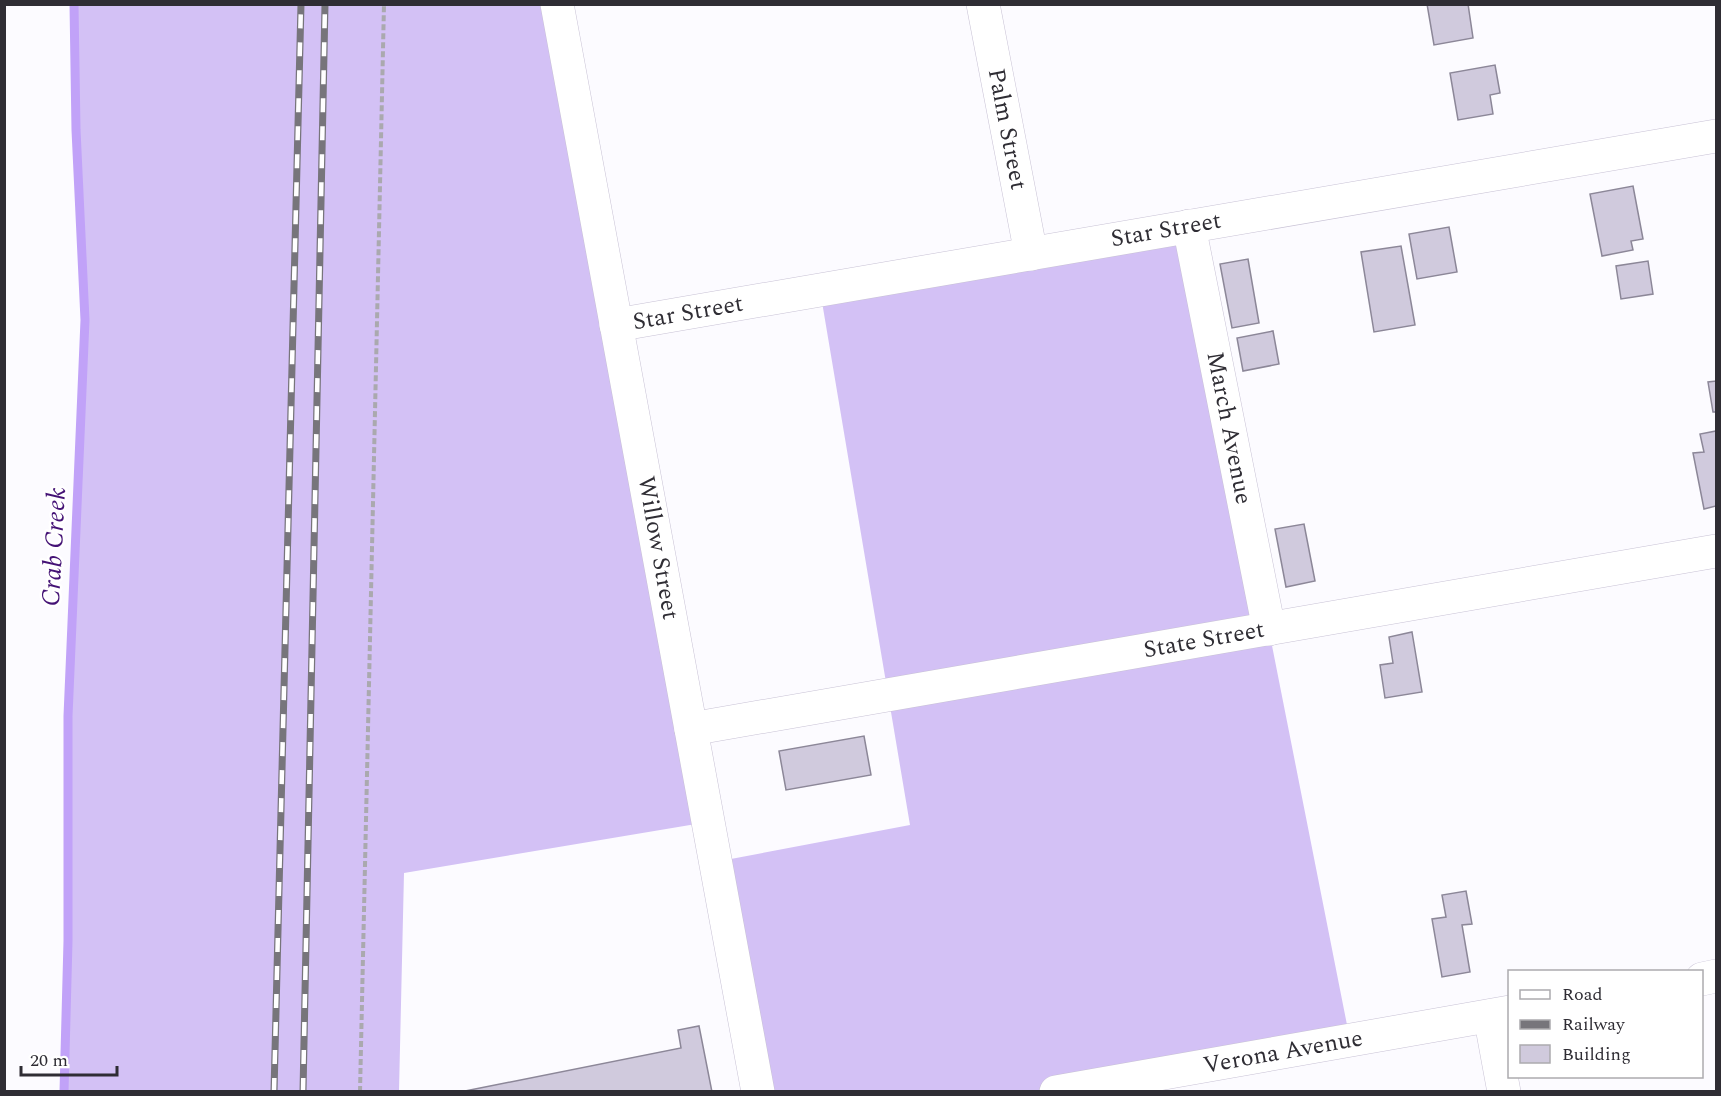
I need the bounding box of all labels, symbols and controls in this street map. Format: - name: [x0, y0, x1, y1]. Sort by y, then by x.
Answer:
- street label: Palm Street: [978, 65, 1036, 193]
- street label: Star Street: [1108, 203, 1224, 257]
- street label: Star Street: [630, 286, 746, 340]
- street label: March Avenue: [1197, 349, 1261, 507]
- street label: Willow Street: [628, 474, 688, 622]
- water label: Crab Creek: [31, 487, 77, 607]
- street label: State Street: [1141, 612, 1267, 668]
- legend: [1508, 970, 1703, 1078]
- text: Road: [1562, 981, 1603, 1008]
- text: Railway: [1562, 1011, 1626, 1038]
- street label: Verona Avenue: [1200, 1020, 1366, 1084]
- scale bar: [21, 1039, 117, 1077]
- text: Building: [1562, 1041, 1631, 1068]
- text: 20 m: [30, 1047, 68, 1074]

